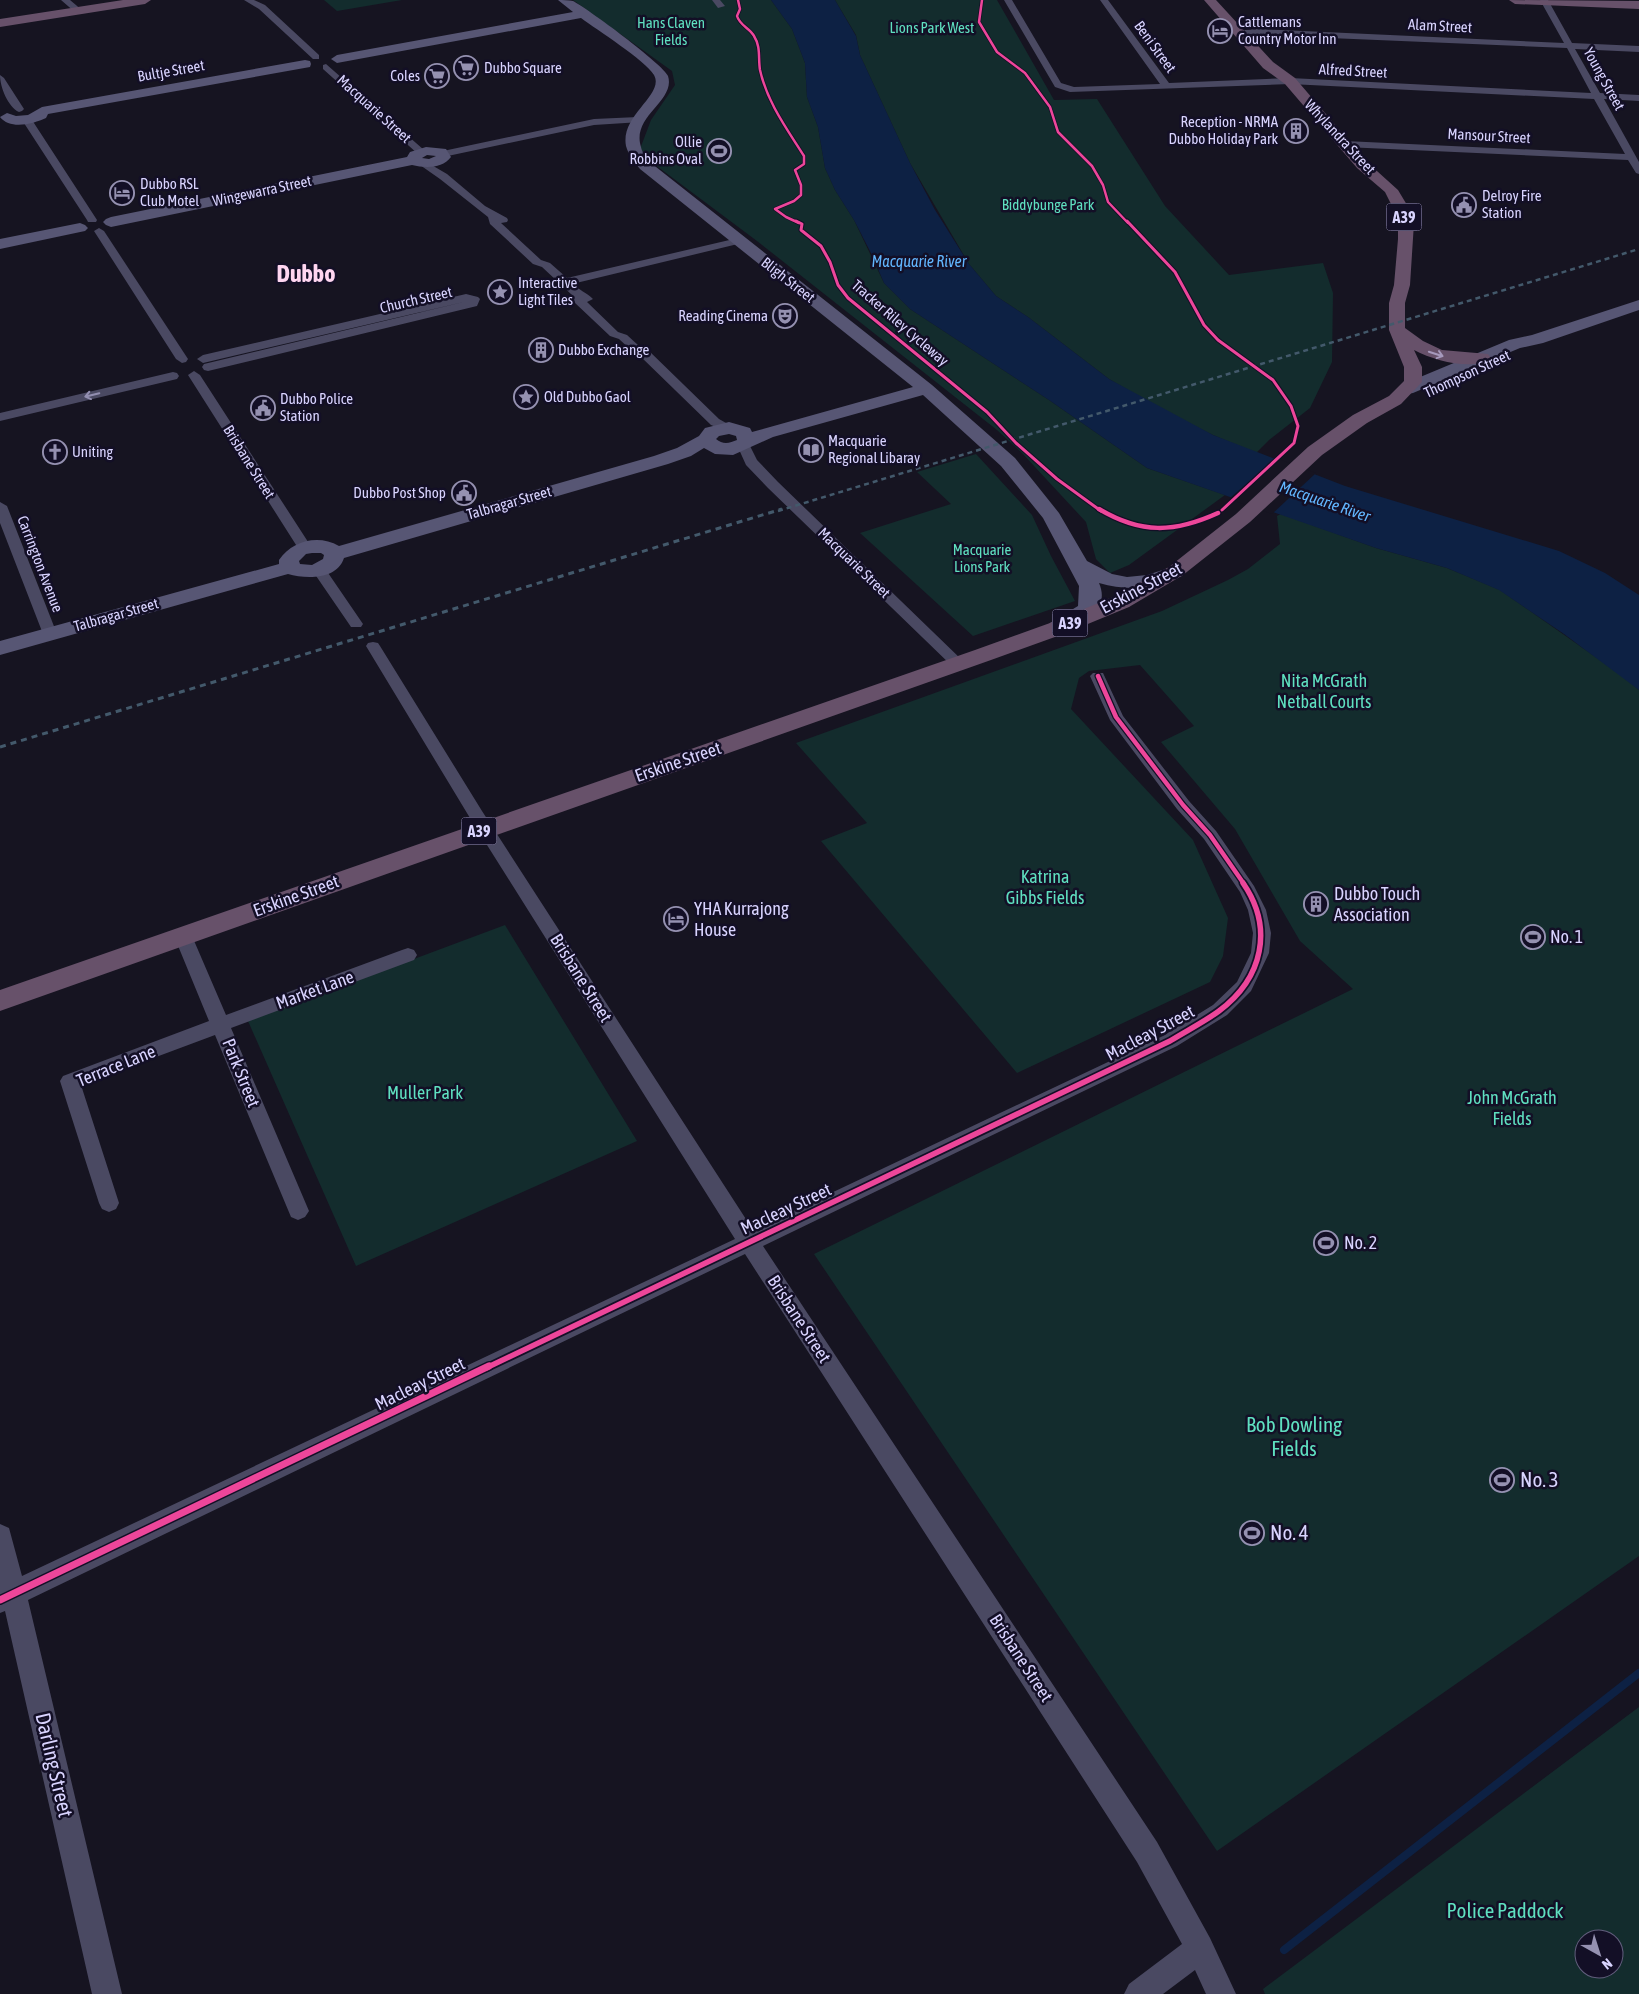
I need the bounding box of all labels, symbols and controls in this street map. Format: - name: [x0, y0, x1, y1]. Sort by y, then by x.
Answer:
- place label: Cattlemans Country Motor Inn: [1238, 13, 1336, 47]
- park label: Hans Claven Fields: [637, 14, 705, 48]
- street label: Alam Street: [1408, 15, 1472, 36]
- street label: Beni Street: [1131, 18, 1180, 76]
- hotel icon: Cattlemans Country Motor Inn: [1207, 18, 1233, 44]
- park label: Lions Park West: [890, 19, 974, 36]
- street label: Young Street: [1580, 45, 1629, 113]
- supermarket icon: Dubbo Square: [453, 55, 479, 81]
- street label: Bultje Street: [136, 56, 206, 85]
- place label: Dubbo Square: [484, 59, 562, 76]
- street label: Alfred Street: [1318, 60, 1388, 81]
- supermarket icon: Coles: [424, 63, 450, 89]
- place label: Coles: [390, 67, 420, 84]
- street label: Macquarie Street: [334, 71, 415, 146]
- street label: Whylandra Street: [1302, 96, 1379, 177]
- place label: Reception - NRMA Dubbo Holiday Park: [1168, 113, 1279, 147]
- building icon: Reception - NRMA Dubbo Holiday Park: [1283, 118, 1309, 144]
- street label: Mansour Street: [1447, 125, 1531, 146]
- place label: Ollie Robbins Oval: [629, 133, 702, 167]
- sports icon: Ollie Robbins Oval: [706, 138, 732, 164]
- street label: Wingewarra Street: [211, 172, 313, 209]
- place label: Dubbo RSL Club Motel: [140, 175, 199, 209]
- hotel icon: Dubbo RSL Club Motel: [109, 180, 135, 206]
- place label: Delroy Fire Station: [1482, 187, 1542, 221]
- public building icon: Delroy Fire Station: [1451, 192, 1477, 218]
- park label: Biddybunge Park: [1002, 196, 1095, 213]
- road number: A39: [1386, 203, 1422, 230]
- water label: Macquarie River: [872, 252, 968, 271]
- street label: Bligh Street: [758, 253, 818, 306]
- district label: Dubbo: [276, 260, 336, 287]
- place label: Interactive Light Tiles: [518, 274, 578, 308]
- street label: Tracker Riley Cycleway: [849, 276, 952, 369]
- place icon: Interactive Light Tiles: [487, 279, 513, 305]
- street label: Church Street: [378, 283, 454, 316]
- theatre icon: Reading Cinema: [772, 303, 798, 329]
- place label: Reading Cinema: [678, 307, 768, 324]
- building icon: Dubbo Exchange: [528, 337, 554, 363]
- place label: Dubbo Exchange: [558, 341, 649, 358]
- street label: Thompson Street: [1421, 346, 1513, 401]
- one-way arrow: [1428, 350, 1443, 359]
- place icon: Old Dubbo Gaol: [513, 384, 539, 410]
- place label: Old Dubbo Gaol: [544, 388, 631, 405]
- place label: Dubbo Police Station: [280, 390, 353, 424]
- one-way arrow: [85, 391, 101, 400]
- public building icon: Dubbo Police Station: [250, 395, 276, 421]
- street label: Brisbane Street: [220, 422, 279, 502]
- place label: Macquarie Regional Libaray: [828, 432, 920, 466]
- library icon: Macquarie Regional Libaray: [798, 437, 824, 463]
- church icon: Uniting: [42, 439, 68, 465]
- place label: Uniting: [72, 443, 114, 460]
- water label: Macquarie River: [1277, 477, 1374, 526]
- public building icon: Dubbo Post Shop: [451, 480, 477, 506]
- street label: Talbragar Street: [465, 482, 553, 523]
- place label: Dubbo Post Shop: [353, 484, 446, 501]
- street label: Carrington Avenue: [14, 513, 67, 615]
- street label: Macquarie Street: [815, 524, 894, 601]
- park label: Macquarie Lions Park: [953, 541, 1011, 575]
- street label: Erskine Street: [1096, 557, 1185, 618]
- street label: Talbragar Street: [72, 594, 160, 635]
- road number: A39: [1052, 610, 1088, 636]
- park label: Nita McGrath Netball Courts: [1277, 670, 1371, 712]
- street label: Erskine Street: [632, 737, 724, 786]
- road number: A39: [462, 818, 496, 844]
- park label: Katrina Gibbs Fields: [1006, 866, 1084, 908]
- street label: Erskine Street: [250, 870, 342, 921]
- place label: Dubbo Touch Association: [1334, 883, 1420, 925]
- building icon: Dubbo Touch Association: [1303, 891, 1329, 917]
- place label: YHA Kurrajong House: [694, 898, 789, 940]
- hotel icon: YHA Kurrajong House: [663, 906, 689, 932]
- sports icon: No. 1: [1520, 924, 1546, 950]
- place label: No. 1: [1550, 926, 1583, 947]
- street label: Brisbane Street: [546, 930, 617, 1026]
- street label: Market Lane: [273, 966, 357, 1013]
- street label: Macleay Street: [1102, 1000, 1198, 1065]
- street label: Park Street: [218, 1035, 265, 1110]
- street label: Terrace Lane: [73, 1040, 158, 1091]
- park label: Muller Park: [387, 1082, 463, 1103]
- park label: John McGrath Fields: [1467, 1087, 1557, 1129]
- street label: Macleay Street: [737, 1178, 834, 1239]
- sports icon: No. 2: [1313, 1230, 1339, 1256]
- place label: No. 2: [1344, 1232, 1377, 1253]
- street label: Brisbane Street: [763, 1271, 835, 1366]
- street label: Macleay Street: [371, 1353, 468, 1414]
- park label: Bob Dowling Fields: [1246, 1412, 1342, 1460]
- sports icon: No. 3: [1489, 1467, 1515, 1493]
- place label: No. 3: [1520, 1467, 1559, 1491]
- sports icon: No. 4: [1239, 1520, 1265, 1546]
- place label: No. 4: [1270, 1520, 1309, 1544]
- street label: Brisbane Street: [985, 1610, 1057, 1705]
- street label: Darling Street: [31, 1710, 79, 1819]
- park label: Police Paddock: [1447, 1898, 1563, 1922]
- north arrow: [1574, 1929, 1624, 1979]
- text: N: [1599, 1955, 1615, 1973]

